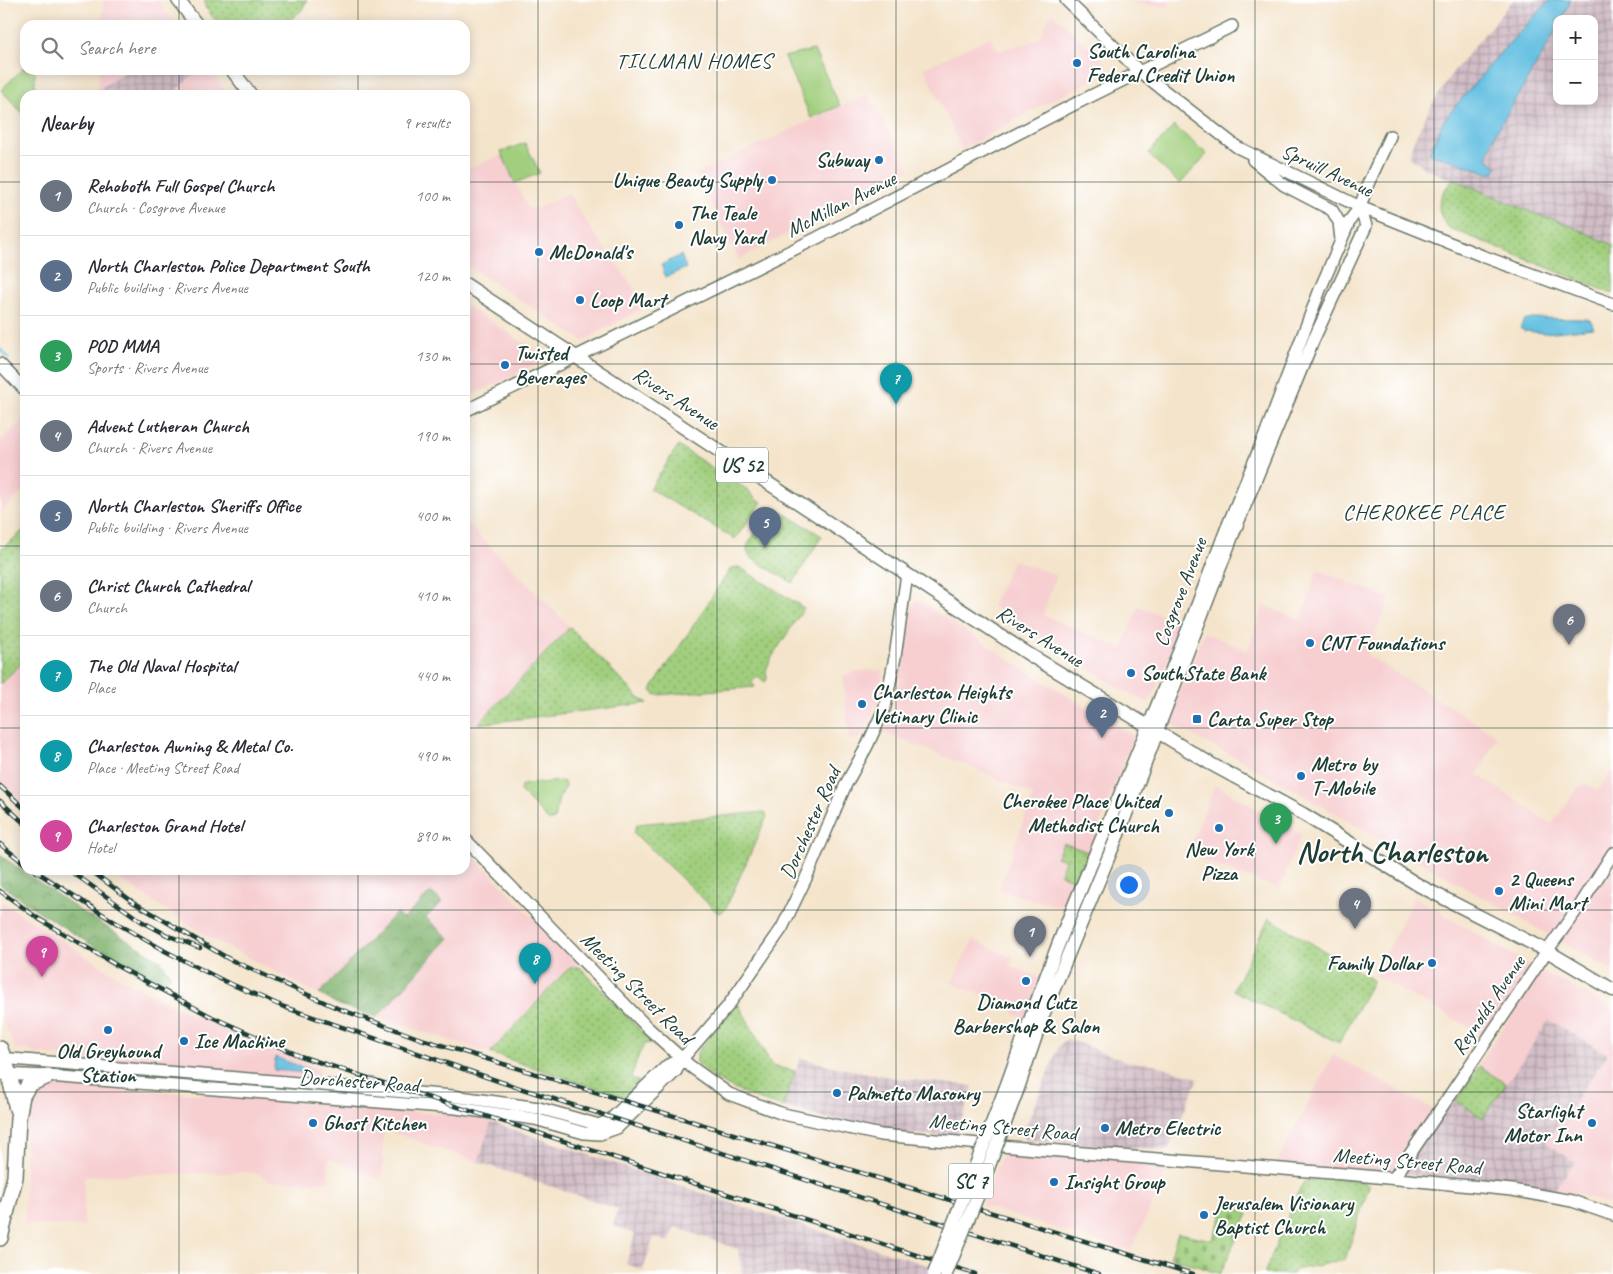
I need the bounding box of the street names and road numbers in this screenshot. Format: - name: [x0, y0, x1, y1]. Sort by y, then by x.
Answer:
- street label: Spruill Avenue: [1277, 138, 1378, 203]
- street label: McMillan Avenue: [782, 165, 901, 243]
- street label: Rivers Avenue: [628, 361, 725, 436]
- road number: US 52: [716, 448, 768, 482]
- street label: Cosgrove Avenue: [1147, 533, 1213, 650]
- street label: Rivers Avenue: [992, 599, 1089, 673]
- street label: Dorchester Road: [774, 760, 848, 883]
- street label: Meeting Street Road: [575, 926, 701, 1052]
- street label: Reynolds Avenue: [1445, 949, 1531, 1060]
- street label: Dorchester Road: [298, 1064, 423, 1098]
- street label: Meeting Street Road: [928, 1108, 1082, 1147]
- street label: Meeting Street Road: [1332, 1142, 1486, 1181]
- road number: SC 7: [948, 1164, 994, 1198]

